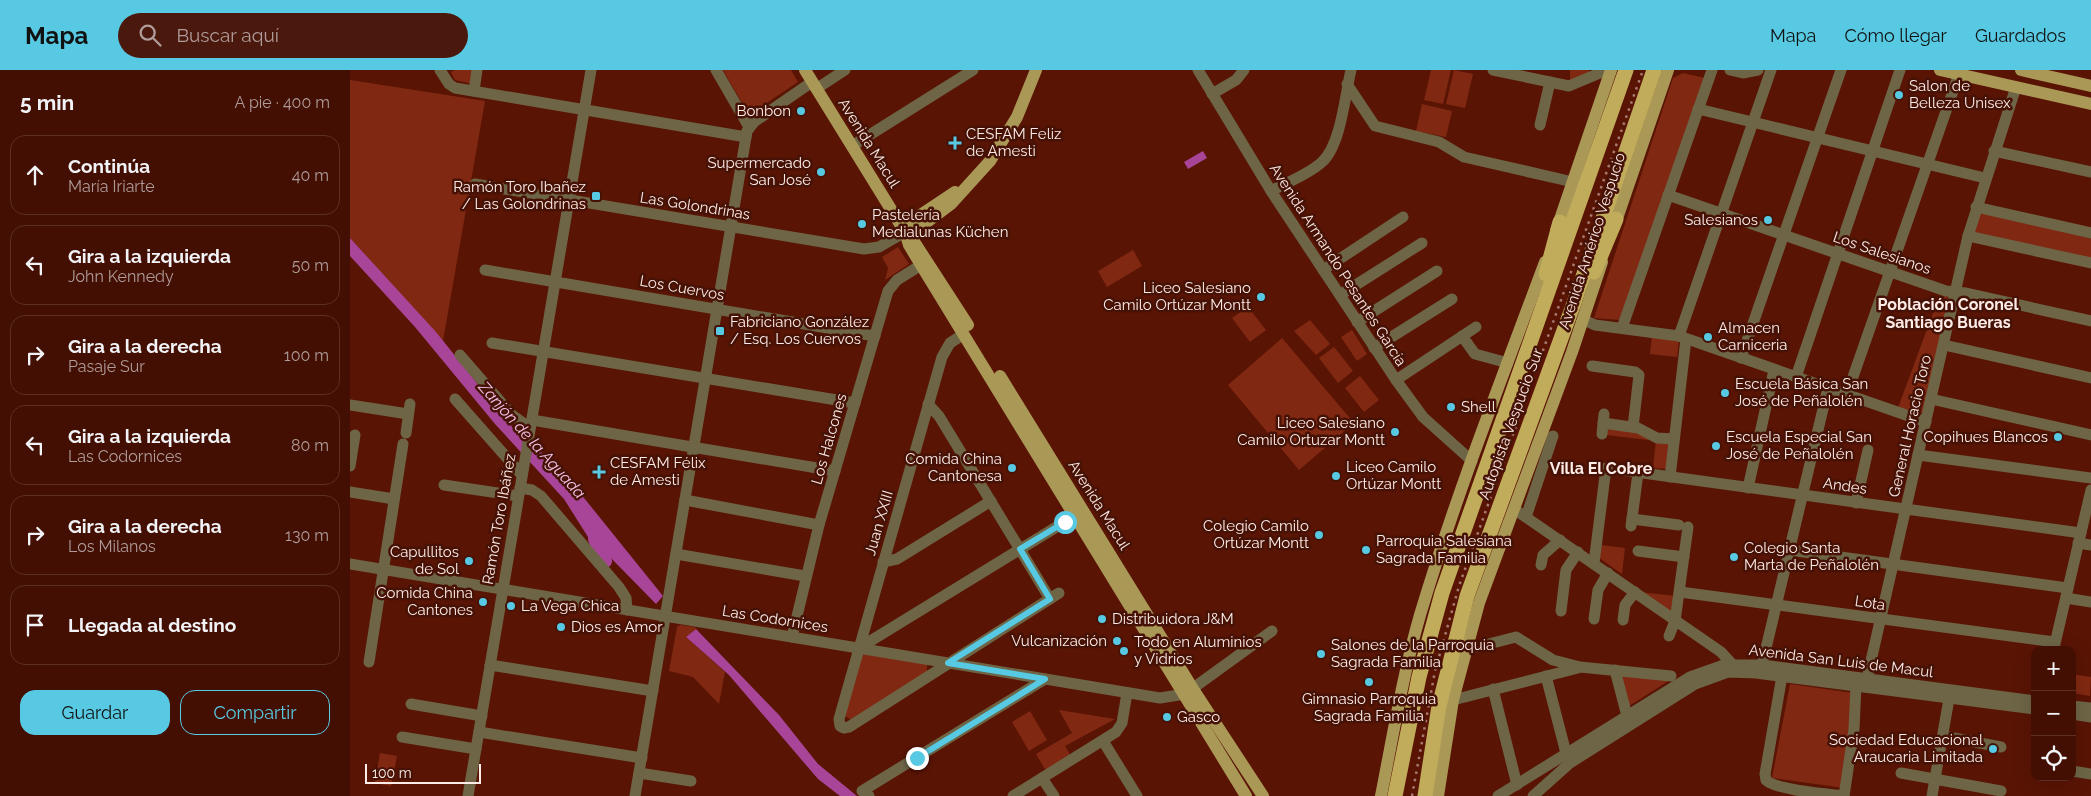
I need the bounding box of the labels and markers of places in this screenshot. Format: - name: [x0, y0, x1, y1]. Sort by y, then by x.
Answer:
- place label: Salon de Belleza Unisex: [1909, 77, 2011, 112]
- marker: Salon de Belleza Unisex: [1893, 89, 1905, 101]
- place label: Bonbon: [736, 102, 791, 120]
- marker: Bonbon: [795, 105, 807, 117]
- place label: CESFAM Feliz de Amesti: [966, 125, 1061, 160]
- marker: CESFAM Feliz de Amesti: [948, 136, 962, 150]
- place label: Supermercado San José: [707, 154, 811, 189]
- marker: Supermercado San José: [815, 166, 827, 178]
- place label: Ramón Toro Ibañez / Las Golondrinas: [453, 178, 586, 213]
- marker: Ramón Toro Ibañez / Las Golondrinas: [590, 190, 602, 202]
- place label: Pastelería Medialunas Küchen: [872, 206, 1008, 241]
- place label: Salesianos: [1684, 211, 1758, 229]
- marker: Salesianos: [1762, 214, 1774, 226]
- marker: Pastelería Medialunas Küchen: [856, 218, 868, 230]
- place label: Liceo Salesiano Camilo Ortúzar Montt: [1103, 279, 1251, 314]
- marker: Liceo Salesiano Camilo Ortúzar Montt: [1255, 291, 1267, 303]
- place label: Fabriciano González / Esq. Los Cuervos: [730, 313, 869, 348]
- place label: Almacen Carniceria: [1718, 319, 1787, 354]
- marker: Fabriciano González / Esq. Los Cuervos: [714, 325, 726, 337]
- marker: Almacen Carniceria: [1702, 331, 1714, 343]
- place label: Escuela Básica San José de Peñalolén: [1735, 375, 1868, 410]
- marker: Escuela Básica San José de Peñalolén: [1719, 387, 1731, 399]
- place label: Shell: [1461, 398, 1497, 416]
- marker: Shell: [1445, 401, 1457, 413]
- place label: Liceo Salesiano Camilo Ortuzar Montt: [1237, 414, 1385, 449]
- marker: Liceo Salesiano Camilo Ortuzar Montt: [1389, 426, 1401, 438]
- place label: Escuela Especial San José de Peñalolén: [1726, 428, 1872, 463]
- place label: Copihues Blancos: [1923, 428, 2048, 446]
- marker: Copihues Blancos: [2052, 431, 2064, 443]
- marker: Escuela Especial San José de Peñalolén: [1710, 440, 1722, 452]
- place label: Comida China Cantonesa: [905, 450, 1002, 485]
- place label: CESFAM Félix de Amesti: [610, 454, 706, 489]
- place label: Liceo Camilo Ortúzar Montt: [1346, 458, 1441, 493]
- marker: Comida China Cantonesa: [1006, 462, 1018, 474]
- marker: CESFAM Félix de Amesti: [592, 465, 606, 479]
- marker: Liceo Camilo Ortúzar Montt: [1330, 470, 1342, 482]
- place label: Colegio Camilo Ortúzar Montt: [1203, 517, 1309, 552]
- marker: Colegio Camilo Ortúzar Montt: [1313, 529, 1325, 541]
- place label: Parroquia Salesiana Sagrada Familia: [1376, 532, 1512, 567]
- place label: Colegio Santa Marta de Peñalolén: [1744, 539, 1879, 574]
- place label: Capullitos de Sol: [390, 543, 460, 578]
- marker: Parroquia Salesiana Sagrada Familia: [1360, 544, 1372, 556]
- marker: Colegio Santa Marta de Peñalolén: [1728, 551, 1740, 563]
- marker: Capullitos de Sol: [463, 555, 475, 567]
- place label: Comida China Cantones: [376, 584, 473, 619]
- marker: Comida China Cantones: [477, 596, 489, 608]
- place label: La Vega Chica: [521, 597, 619, 615]
- marker: La Vega Chica: [505, 600, 517, 612]
- place label: Distribuidora J&M: [1112, 610, 1234, 628]
- marker: Distribuidora J&M: [1096, 613, 1108, 625]
- place label: Dios es Amor: [571, 618, 663, 636]
- marker: Dios es Amor: [555, 621, 567, 633]
- place label: Vulcanización: [1011, 632, 1107, 650]
- place label: Todo en Aluminios y Vidrios: [1134, 633, 1262, 668]
- marker: Vulcanización: [1111, 635, 1123, 647]
- place label: Salones de la Parroquia Sagrada Familia: [1331, 636, 1494, 671]
- marker: Todo en Aluminios y Vidrios: [1118, 645, 1130, 657]
- marker: Salones de la Parroquia Sagrada Familia: [1315, 648, 1327, 660]
- marker: Gimnasio Parroquia Sagrada Familia: [1363, 676, 1375, 688]
- place label: Gimnasio Parroquia Sagrada Familia: [1302, 690, 1436, 725]
- place label: Gasco: [1177, 708, 1220, 726]
- marker: Gasco: [1161, 711, 1173, 723]
- place label: Sociedad Educacional Araucaria Limitada: [1829, 731, 1984, 766]
- marker: Sociedad Educacional Araucaria Limitada: [1987, 743, 1999, 755]

